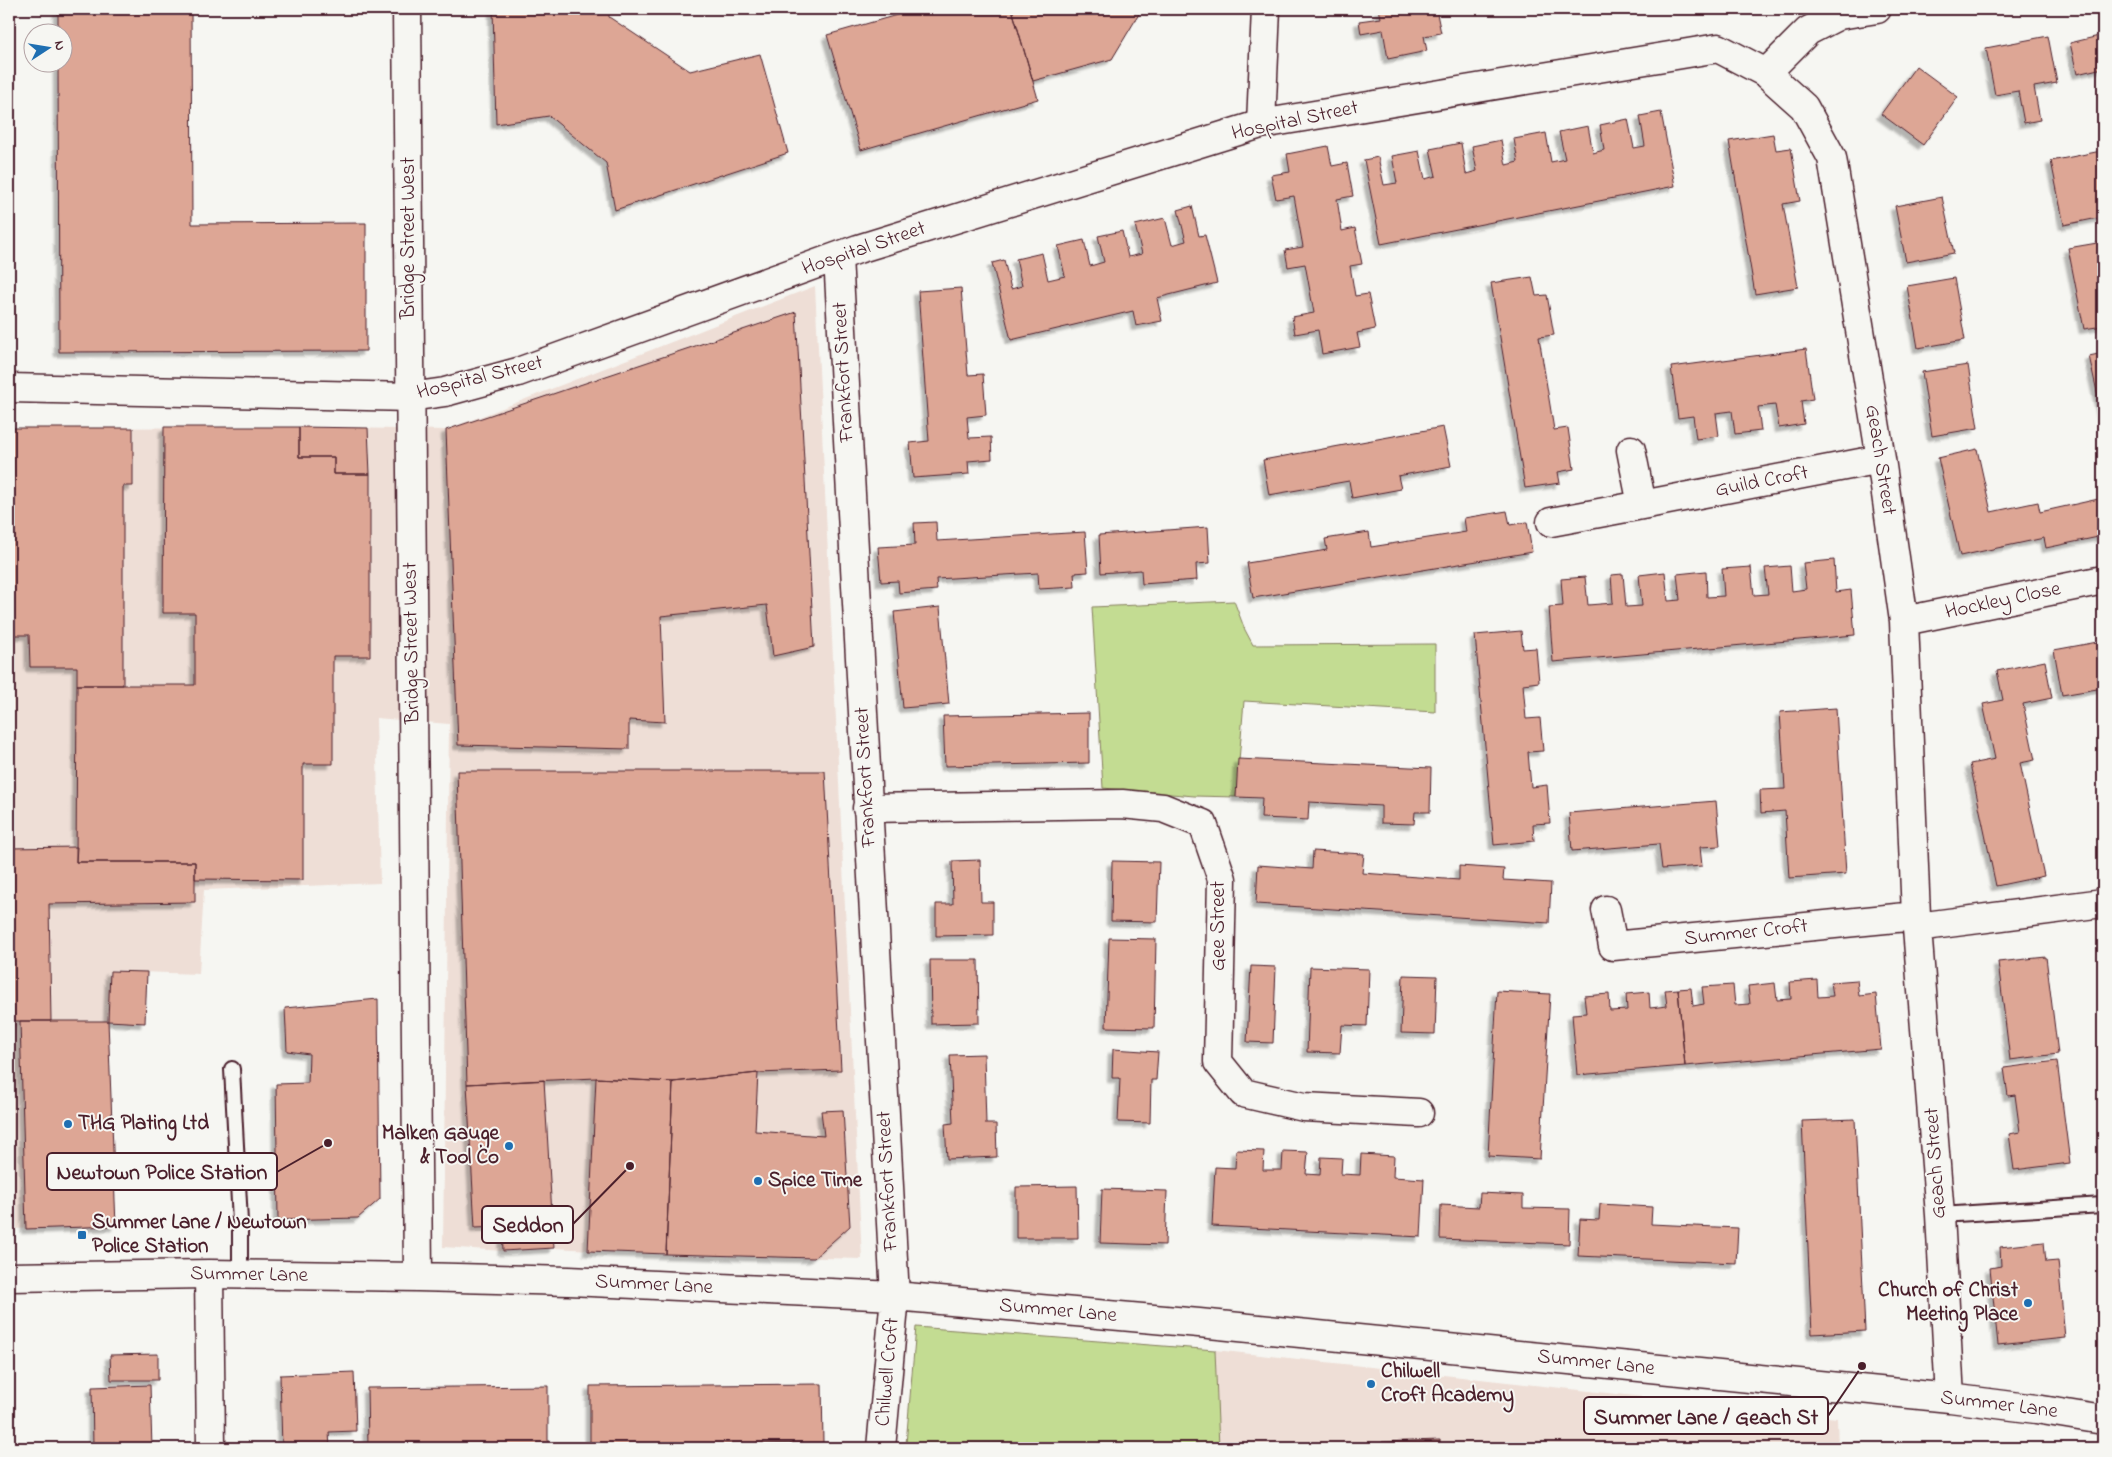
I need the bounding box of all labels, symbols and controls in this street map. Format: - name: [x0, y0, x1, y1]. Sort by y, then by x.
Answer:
- north arrow: [22, 22, 72, 72]
- text: N: [48, 39, 71, 52]
- street label: Hospital Street: [1229, 93, 1361, 149]
- street label: Bridge Street West: [394, 157, 426, 320]
- street label: Hospital Street: [798, 214, 930, 284]
- street label: Frankfort Street: [825, 301, 863, 444]
- street label: Hospital Street: [414, 348, 546, 408]
- street label: Geach Street: [1856, 403, 1904, 517]
- street label: Guild Croft: [1713, 458, 1811, 506]
- street label: Bridge Street West: [396, 562, 430, 725]
- street label: Hockley Close: [1942, 574, 2065, 630]
- street label: Frankfort Street: [847, 706, 885, 849]
- street label: Gee Street: [1204, 881, 1234, 971]
- street label: Summer Croft: [1683, 912, 1809, 954]
- street label: Geach Street: [1917, 1106, 1955, 1220]
- place label: THG Plating Ltd: [78, 1109, 209, 1141]
- street label: Frankfort Street: [869, 1110, 907, 1253]
- marker: THG Plating Ltd: [62, 1118, 74, 1130]
- place label: Malken Gauge & Tool Co: [382, 1119, 500, 1173]
- marker: Malken Gauge & Tool Co: [503, 1140, 515, 1152]
- callout: Newtown Police Station: [47, 1153, 277, 1190]
- text: Newtown Police Station: [57, 1158, 268, 1190]
- place label: Spice Time: [768, 1166, 863, 1196]
- marker: Spice Time: [752, 1175, 764, 1187]
- callout: Seddon: [482, 1206, 573, 1243]
- place label: Summer Lane / Newtown Police Station: [92, 1208, 307, 1262]
- text: Seddon: [493, 1211, 564, 1243]
- marker: Summer Lane / Newtown Police Station: [76, 1229, 88, 1241]
- street label: Summer Lane: [190, 1259, 309, 1291]
- street label: Summer Lane: [594, 1267, 714, 1303]
- place label: Church of Christ Meeting Place: [1878, 1276, 2019, 1332]
- street label: Summer Lane: [998, 1291, 1119, 1331]
- marker: Church of Christ Meeting Place: [2022, 1297, 2034, 1309]
- street label: Chilwell Croft: [868, 1316, 908, 1428]
- street label: Summer Lane: [1536, 1342, 1657, 1384]
- place label: Chilwell Croft Academy: [1381, 1357, 1514, 1413]
- marker: Chilwell Croft Academy: [1365, 1378, 1377, 1390]
- street label: Summer Lane: [1939, 1383, 2060, 1427]
- callout: Summer Lane / Geach St: [1584, 1397, 1828, 1434]
- text: Summer Lane / Geach St: [1594, 1403, 1819, 1435]

